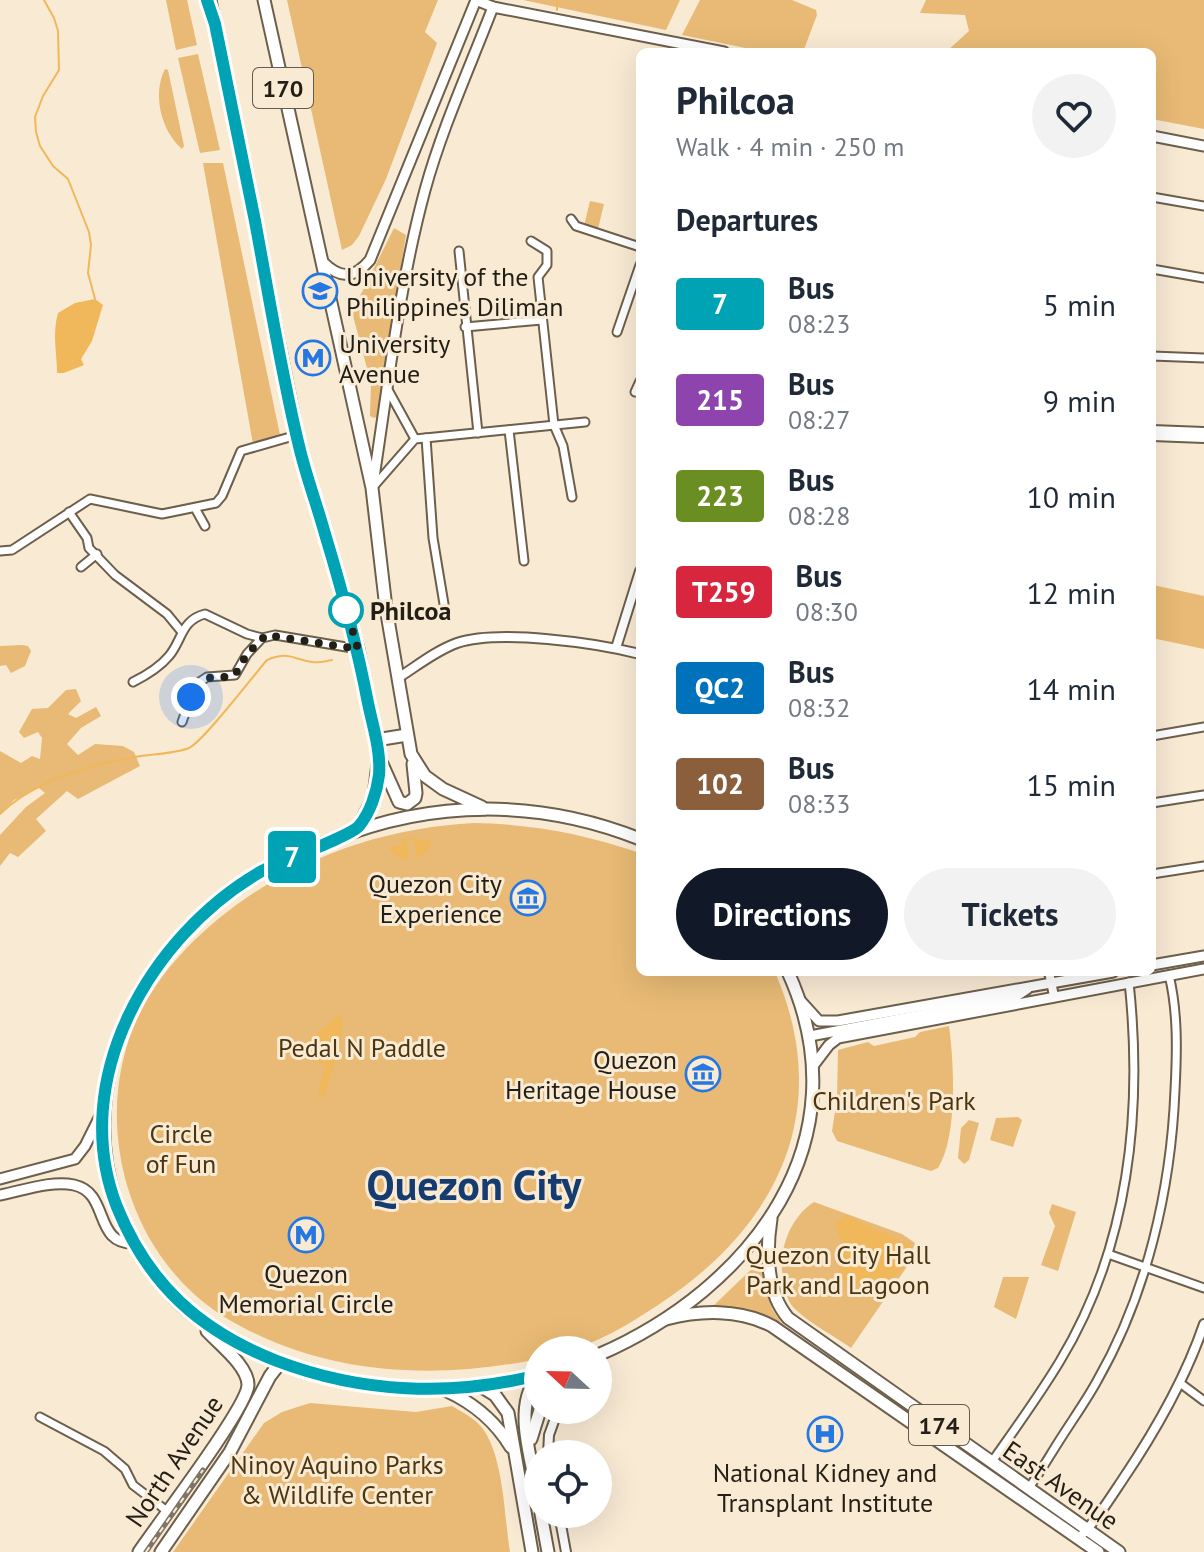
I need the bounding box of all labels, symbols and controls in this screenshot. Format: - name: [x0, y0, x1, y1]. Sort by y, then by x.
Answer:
- road number: 170: [253, 68, 313, 108]
- button: heart: [1032, 74, 1116, 158]
- text: Philcoa: [676, 75, 795, 124]
- text: Walk · 4 min · 250 m: [676, 130, 904, 163]
- text: Departures: [676, 200, 818, 239]
- place label: University of the Philippines Diliman: [346, 260, 563, 323]
- text: Bus: [788, 268, 835, 307]
- school or university icon: University of the Philippines Diliman: [301, 272, 339, 310]
- text: 7: [712, 285, 728, 322]
- text: 5 min: [1043, 285, 1116, 324]
- text: 08:23: [788, 307, 850, 340]
- place label: University Avenue: [339, 327, 450, 390]
- metro station icon: University Avenue: [294, 339, 332, 377]
- text: Bus: [788, 364, 835, 403]
- text: 215: [696, 381, 744, 418]
- text: 9 min: [1043, 381, 1116, 420]
- text: 08:27: [788, 403, 850, 436]
- text: Bus: [788, 460, 835, 499]
- text: 223: [696, 477, 744, 514]
- text: 10 min: [1026, 477, 1116, 516]
- text: 08:28: [788, 499, 850, 532]
- text: Bus: [796, 556, 842, 595]
- text: T259: [692, 573, 756, 610]
- text: 12 min: [1026, 573, 1116, 612]
- marker: Philcoa: [329, 593, 363, 627]
- place label: Philcoa: [370, 594, 451, 627]
- text: 08:30: [796, 595, 858, 628]
- text: Bus: [788, 652, 835, 691]
- text: QC2: [695, 669, 745, 706]
- text: 14 min: [1026, 669, 1116, 708]
- your location: [171, 677, 211, 717]
- text: 08:32: [788, 691, 850, 724]
- text: Bus: [788, 748, 835, 787]
- text: 102: [696, 765, 744, 802]
- text: 15 min: [1026, 765, 1116, 804]
- text: 08:33: [788, 787, 850, 820]
- line badge: 7: [266, 831, 318, 883]
- text: 7: [284, 838, 300, 875]
- place label: Quezon City Experience: [368, 867, 502, 930]
- button: Directions: [676, 868, 888, 960]
- button: Tickets: [904, 868, 1116, 960]
- museum icon: Quezon City Experience: [509, 879, 547, 917]
- park label: Pedal N Paddle: [278, 1031, 446, 1064]
- place label: Quezon Heritage House: [505, 1043, 677, 1106]
- museum icon: Quezon Heritage House: [684, 1055, 722, 1093]
- park label: Children's Park: [812, 1084, 976, 1117]
- park label: Circle of Fun: [146, 1117, 216, 1180]
- district label: Quezon City: [367, 1157, 582, 1212]
- metro station icon: Quezon Memorial Circle: [287, 1216, 325, 1254]
- park label: Quezon City Hall Park and Lagoon: [745, 1238, 931, 1301]
- place label: Quezon Memorial Circle: [218, 1257, 394, 1320]
- north arrow: [524, 1336, 612, 1424]
- map controls: [524, 1336, 612, 1528]
- street label: North Avenue: [118, 1389, 230, 1533]
- road number: 174: [909, 1405, 969, 1445]
- hospital icon: National Kidney and Transplant Institute: [806, 1415, 844, 1453]
- street label: East Avenue: [997, 1433, 1125, 1537]
- button: locate: [524, 1440, 612, 1528]
- park label: Ninoy Aquino Parks & Wildlife Center: [230, 1448, 444, 1511]
- place label: National Kidney and Transplant Institute: [713, 1456, 937, 1519]

